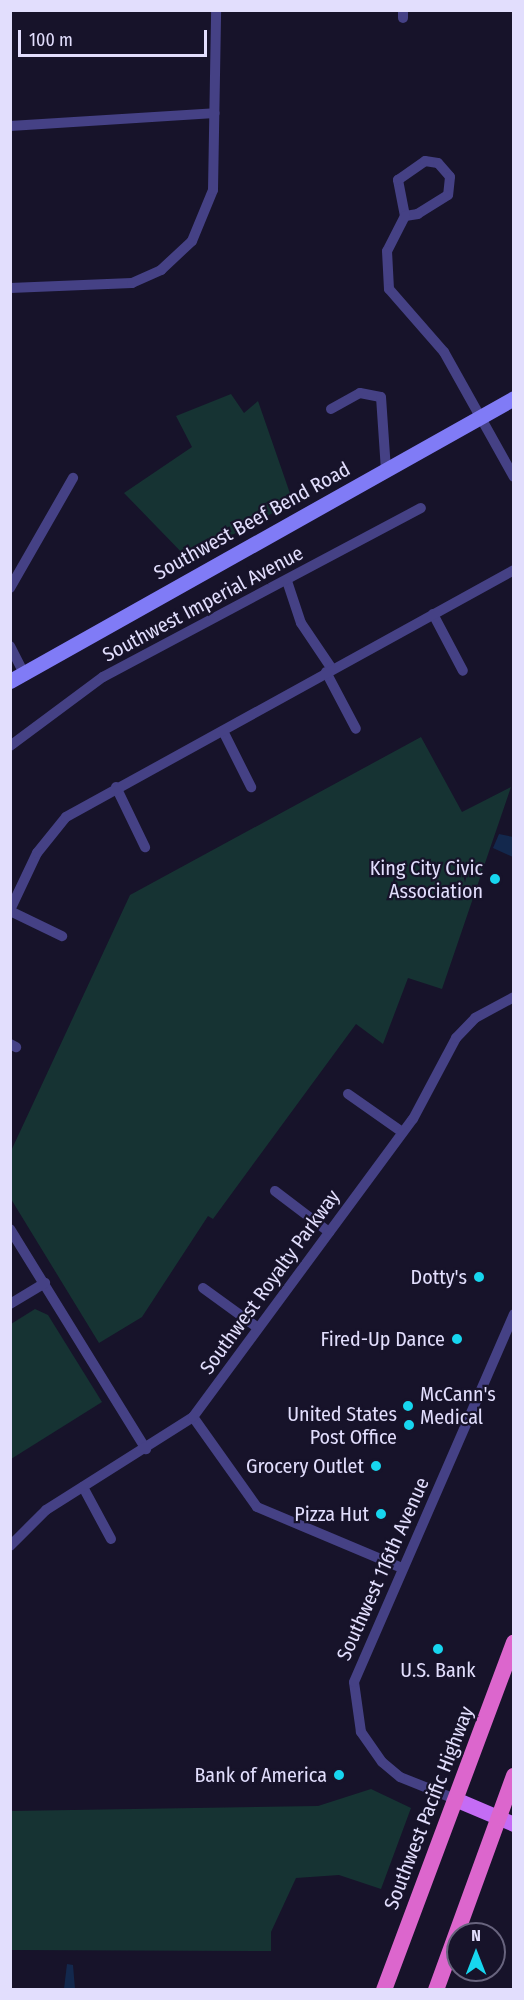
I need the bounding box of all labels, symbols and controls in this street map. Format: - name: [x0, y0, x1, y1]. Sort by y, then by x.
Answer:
- scale bar: [21, 18, 210, 56]
- text: 100 m: [29, 29, 73, 51]
- street label: Southwest Beef Bend Road: [150, 457, 354, 585]
- street label: Southwest Imperial Avenue: [99, 541, 307, 667]
- place label: King City Civic Association: [370, 856, 483, 903]
- marker: King City Civic Association: [488, 872, 502, 886]
- street label: Southwest Royalty Parkway: [195, 1185, 345, 1379]
- place label: Dotty's: [411, 1265, 467, 1289]
- marker: Dotty's: [472, 1270, 486, 1284]
- place label: Fired-Up Dance: [321, 1327, 445, 1351]
- marker: Fired-Up Dance: [450, 1332, 464, 1346]
- place label: McCann's Medical: [420, 1382, 496, 1429]
- marker: McCann's Medical: [401, 1399, 415, 1413]
- place label: United States Post Office: [287, 1402, 397, 1449]
- marker: United States Post Office: [402, 1418, 416, 1432]
- place label: Grocery Outlet: [246, 1454, 364, 1478]
- marker: Grocery Outlet: [369, 1459, 383, 1473]
- street label: Southwest 116th Avenue: [332, 1474, 434, 1664]
- place label: Pizza Hut: [294, 1502, 369, 1526]
- marker: Pizza Hut: [374, 1507, 388, 1521]
- marker: U.S. Bank: [431, 1642, 445, 1656]
- place label: U.S. Bank: [400, 1658, 476, 1682]
- street label: Southwest Pacific Highway: [379, 1703, 479, 1913]
- place label: Bank of America: [194, 1763, 327, 1787]
- marker: Bank of America: [332, 1768, 346, 1782]
- north arrow: [446, 1922, 506, 1982]
- text: N: [471, 1926, 481, 1945]

